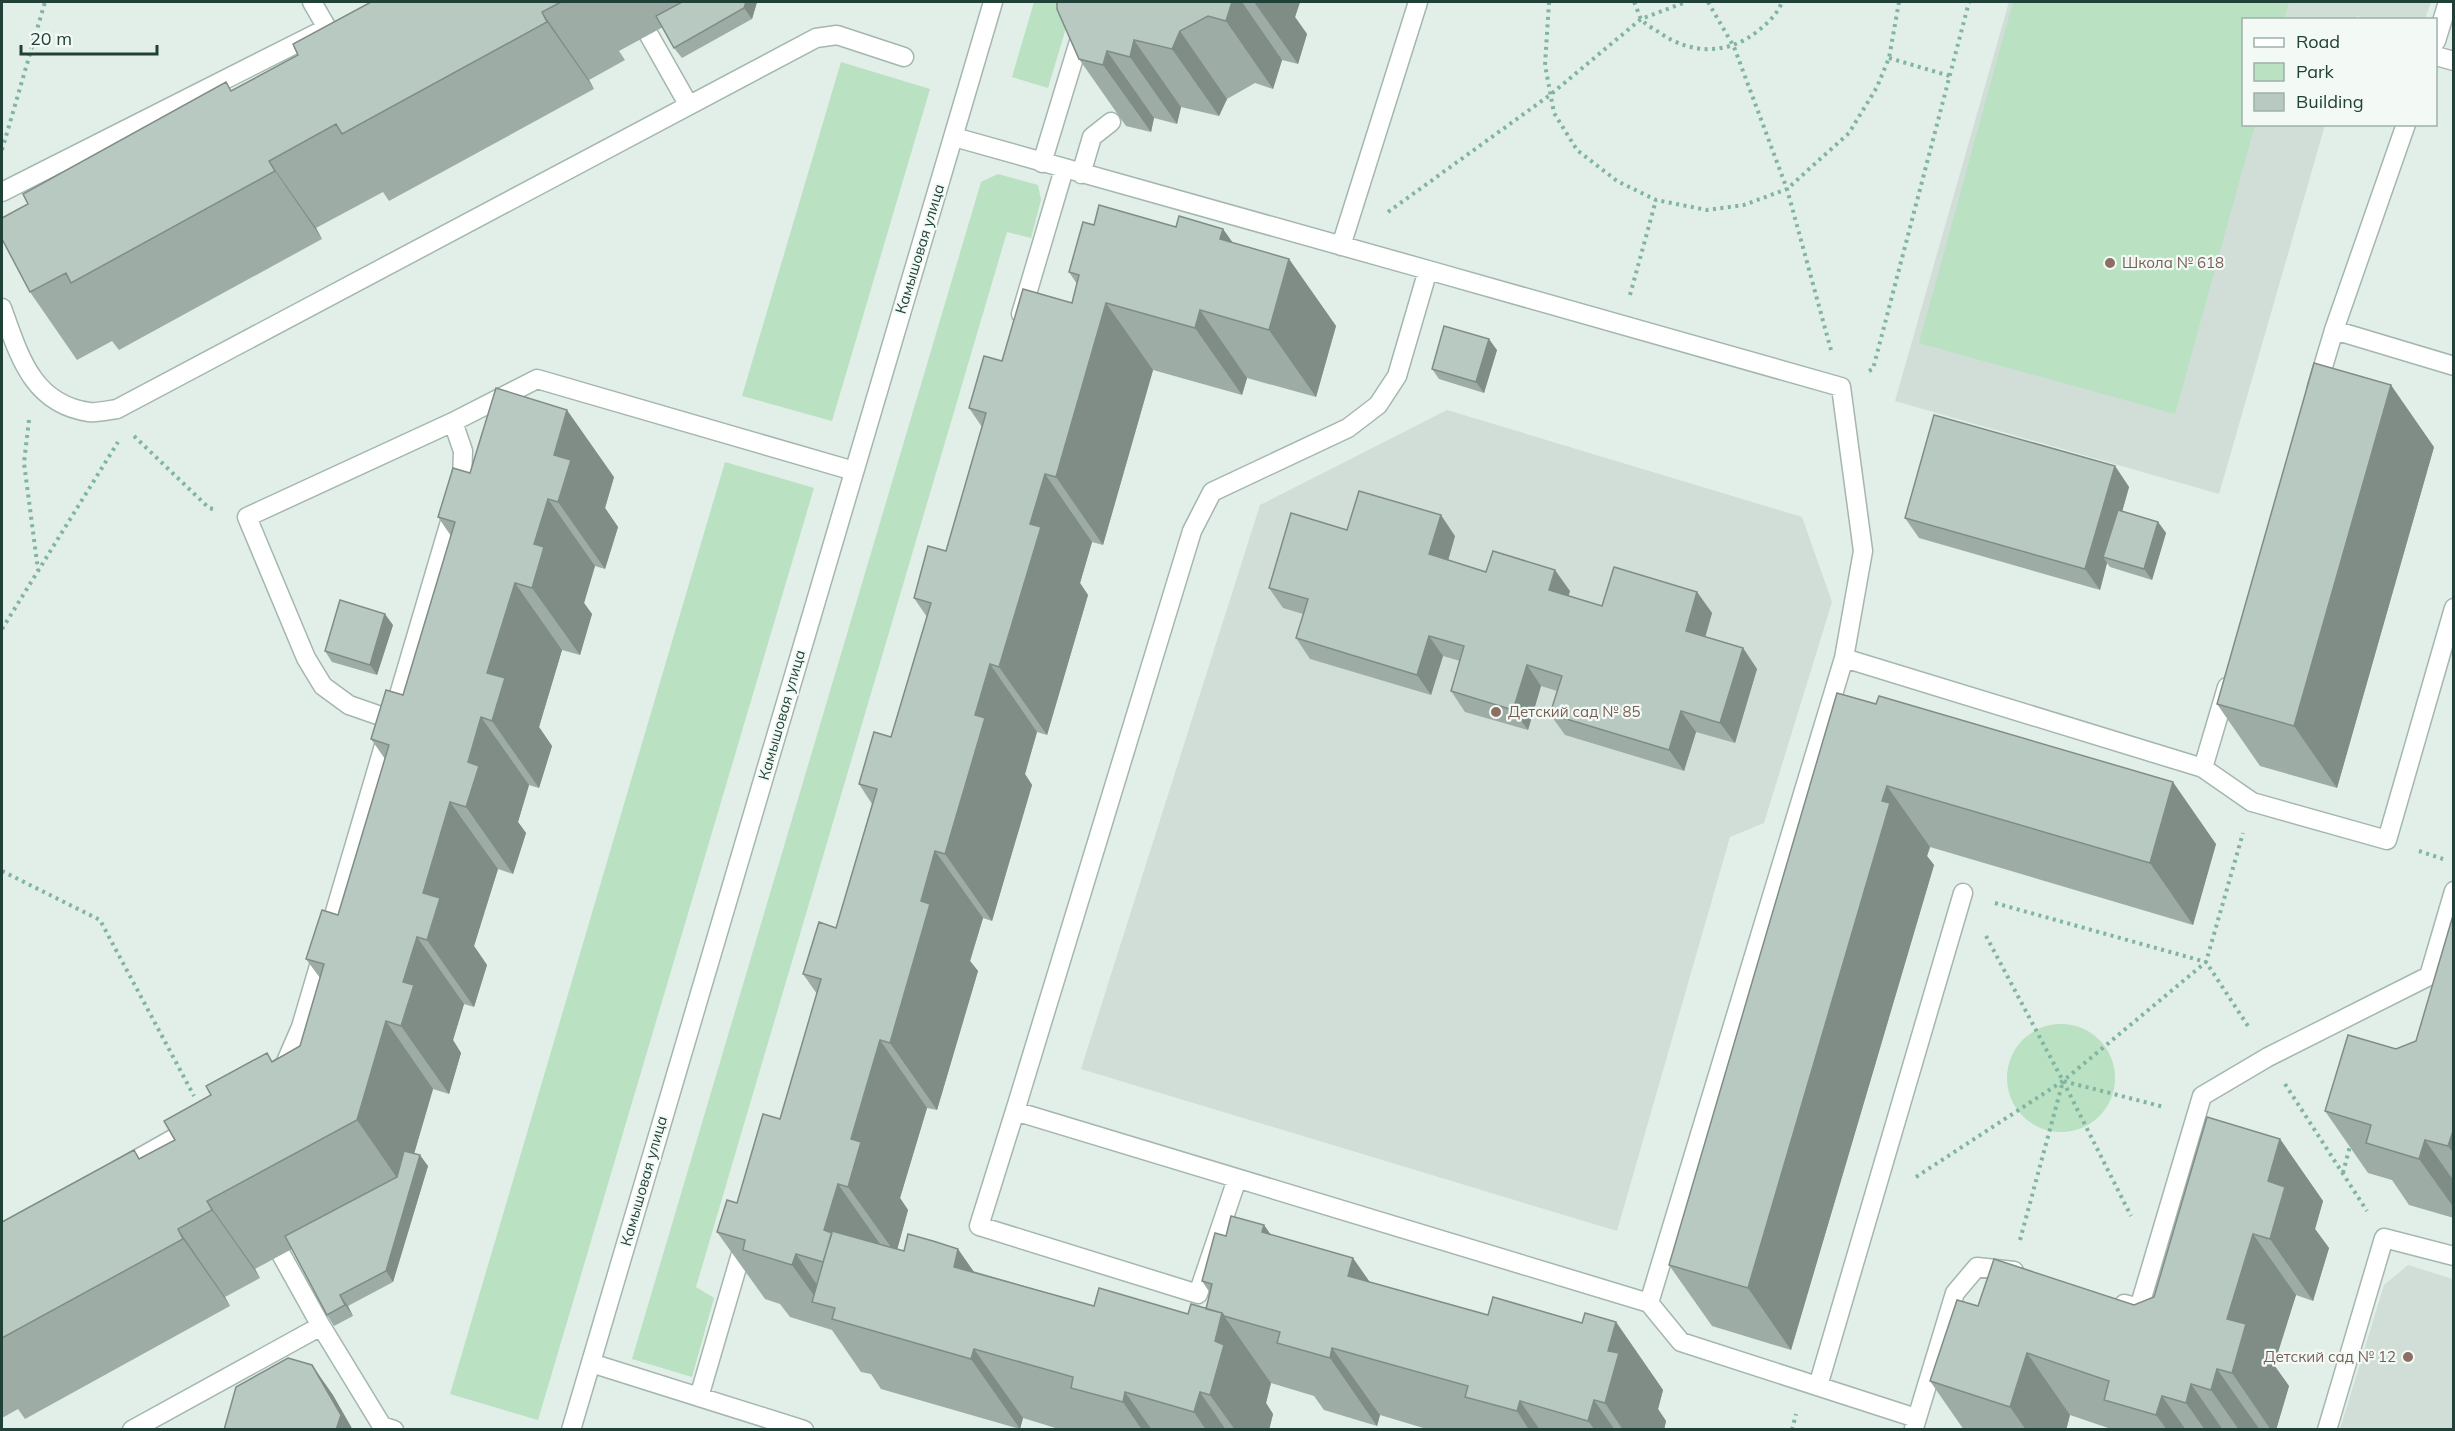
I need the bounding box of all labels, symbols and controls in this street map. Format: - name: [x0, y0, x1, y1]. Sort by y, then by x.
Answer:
- scale bar: [21, 18, 158, 56]
- legend: [2242, 18, 2437, 126]
- text: 20 m: [30, 27, 72, 50]
- text: Road: [2296, 30, 2340, 53]
- text: Park: [2296, 60, 2335, 83]
- text: Building: [2296, 90, 2364, 113]
- street label: Камышовая улица: [891, 182, 948, 316]
- place label: Школа № 618: [2122, 253, 2224, 272]
- marker: Школа № 618: [2103, 256, 2117, 270]
- street label: Камышовая улица: [754, 648, 809, 782]
- place label: Детский сад № 85: [1508, 702, 1641, 721]
- marker: Детский сад № 85: [1489, 705, 1503, 719]
- street label: Камышовая улица: [616, 1114, 671, 1248]
- place label: Детский сад № 12: [2263, 1347, 2396, 1366]
- marker: Детский сад № 12: [2401, 1350, 2415, 1364]

